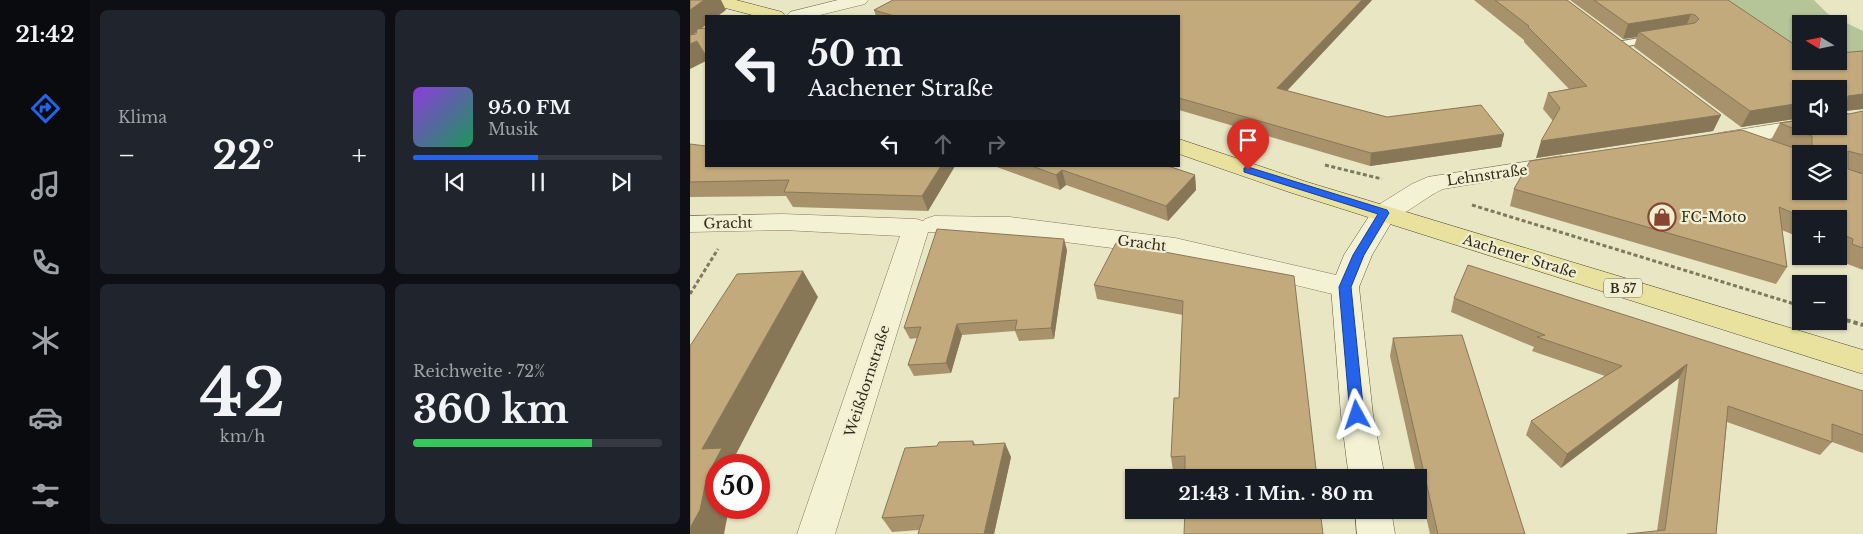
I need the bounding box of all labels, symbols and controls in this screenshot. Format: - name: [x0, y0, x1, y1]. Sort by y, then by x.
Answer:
- north arrow: [1792, 15, 1848, 70]
- map controls: [1792, 15, 1847, 330]
- text: 21:42: [15, 21, 75, 48]
- text: 50 m: [808, 32, 903, 75]
- icon: left: [725, 35, 790, 100]
- text: Aachener Straße: [808, 75, 993, 102]
- button: sound: [1792, 80, 1847, 135]
- icon: directions: [28, 91, 63, 126]
- text: 95.0 FM: [488, 96, 571, 119]
- text: Klima: [118, 107, 167, 127]
- text: Musik: [488, 119, 538, 139]
- pin: [1227, 119, 1269, 170]
- icon: arrive: [1234, 126, 1262, 154]
- icon: left: [876, 130, 904, 158]
- icon: ahead: [929, 130, 957, 158]
- icon: right: [982, 130, 1010, 158]
- text: 22°: [213, 132, 275, 179]
- text: −: [118, 138, 136, 173]
- text: +: [352, 138, 367, 173]
- button: layers: [1792, 145, 1847, 200]
- street label: Lehnstraße: [1446, 160, 1528, 190]
- icon: music: [28, 168, 63, 203]
- icon: previous: [441, 168, 469, 196]
- icon: pause: [524, 168, 552, 196]
- icon: next: [607, 168, 635, 196]
- shop icon: FC-Moto: [1647, 202, 1677, 232]
- place label: FC-Moto: [1681, 208, 1746, 226]
- button: +: [1792, 210, 1847, 265]
- street label: Gracht: [703, 214, 753, 232]
- street label: Aachener Straße: [1460, 230, 1579, 282]
- street label: Gracht: [1117, 231, 1168, 255]
- icon: phone: [28, 245, 63, 280]
- button: −: [1792, 275, 1847, 330]
- road number: B 57: [1604, 278, 1642, 298]
- icon: climate: [28, 323, 63, 358]
- street label: Weißdornstraße: [840, 323, 894, 440]
- text: 42: [200, 353, 285, 434]
- text: Reichweite · 72%: [413, 361, 545, 381]
- text: 360 km: [413, 386, 569, 433]
- position arrow: [1330, 388, 1382, 440]
- icon: car: [28, 400, 63, 435]
- text: km/h: [220, 426, 265, 446]
- speed limit sign: 50: [705, 454, 770, 519]
- icon: filters: [28, 478, 63, 513]
- text: 21:43 · 1 Min. · 80 m: [1179, 482, 1373, 505]

